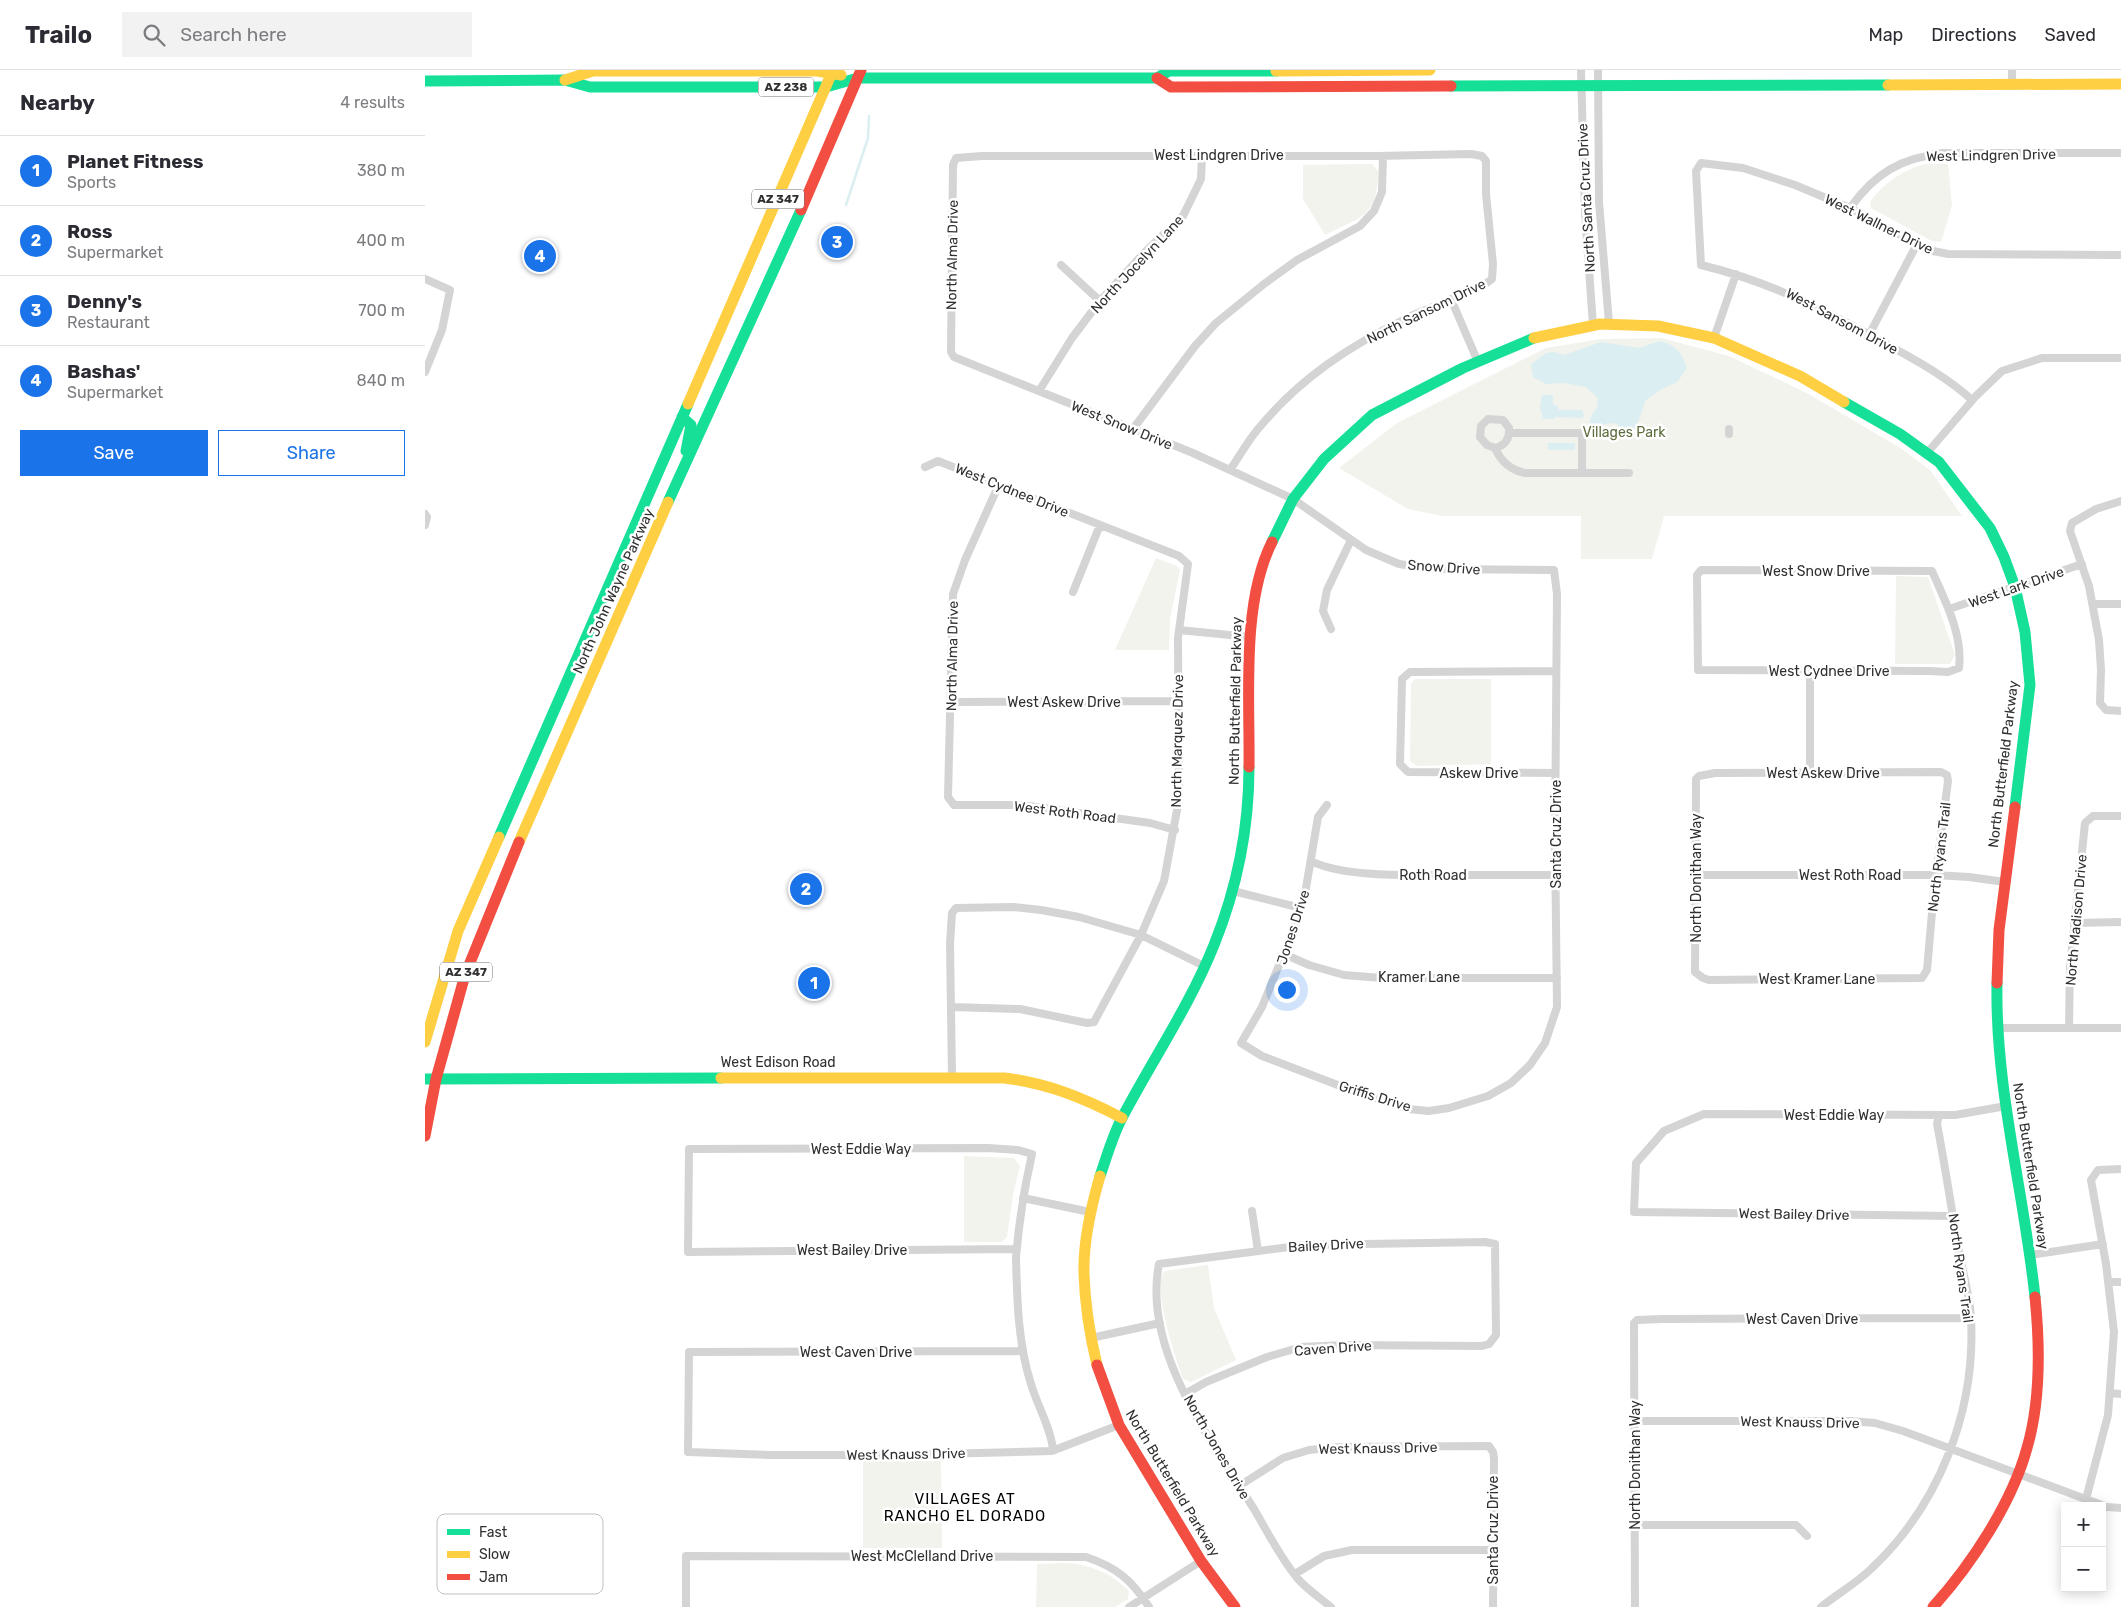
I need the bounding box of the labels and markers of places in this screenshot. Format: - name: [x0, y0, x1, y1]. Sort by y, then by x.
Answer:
- pin: 3: [821, 223, 853, 261]
- pin: 4: [524, 237, 556, 275]
- pin: 2: [790, 870, 822, 908]
- pin: 1: [798, 964, 830, 1002]

